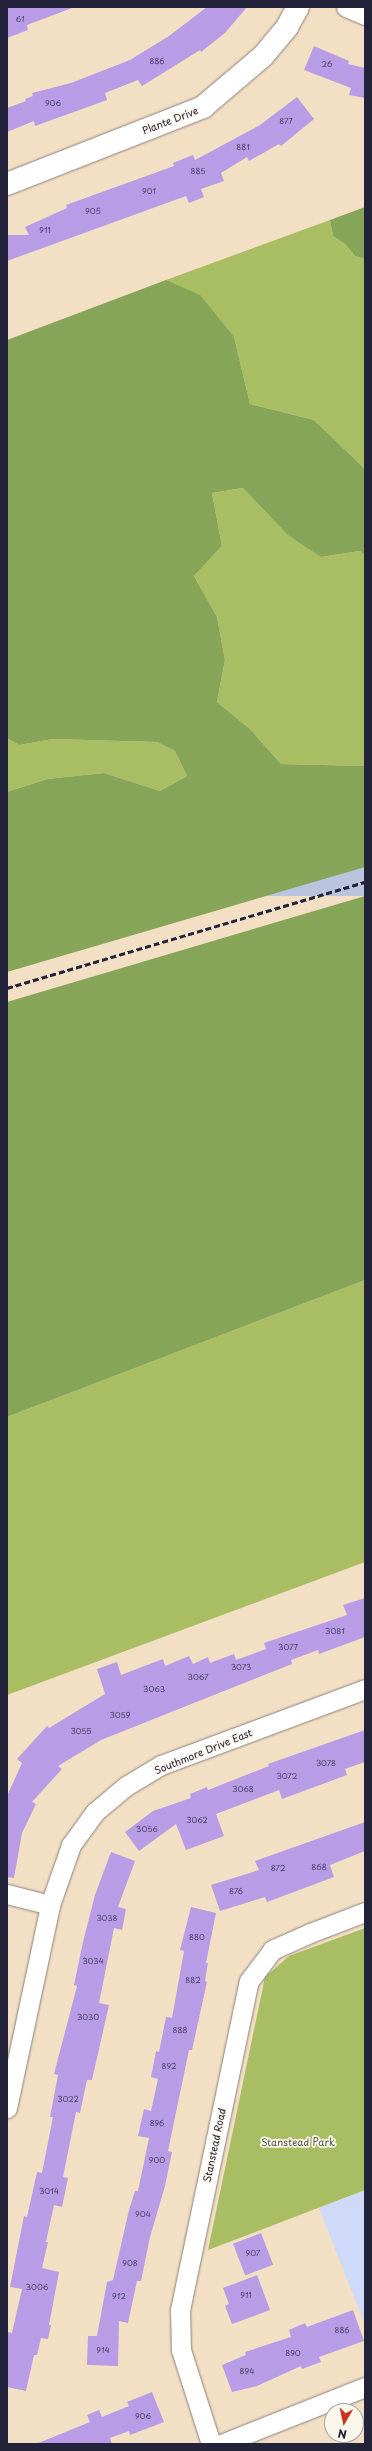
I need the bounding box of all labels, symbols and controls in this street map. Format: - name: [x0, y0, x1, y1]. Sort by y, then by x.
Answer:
- house number: 61: [16, 15, 24, 25]
- house number: 886: [149, 57, 165, 67]
- house number: 26: [322, 60, 332, 70]
- house number: 906: [45, 99, 61, 109]
- street label: Plante Drive: [140, 104, 200, 136]
- house number: 877: [279, 117, 293, 127]
- house number: 881: [236, 143, 250, 153]
- house number: 885: [191, 167, 205, 177]
- house number: 901: [142, 187, 156, 197]
- house number: 905: [85, 207, 101, 217]
- house number: 911: [39, 226, 51, 236]
- house number: 3081: [325, 1627, 345, 1637]
- house number: 3077: [278, 1643, 298, 1653]
- house number: 3073: [231, 1663, 251, 1673]
- house number: 3067: [187, 1673, 209, 1683]
- house number: 3063: [143, 1685, 165, 1695]
- house number: 3059: [110, 1711, 130, 1721]
- street label: Southmore Drive East: [152, 1726, 254, 1776]
- house number: 3055: [70, 1727, 92, 1737]
- house number: 3078: [316, 1759, 336, 1769]
- house number: 3072: [277, 1772, 297, 1782]
- house number: 3068: [232, 1785, 254, 1795]
- house number: 3062: [186, 1816, 208, 1826]
- house number: 3056: [136, 1825, 158, 1835]
- house number: 868: [311, 1863, 327, 1873]
- house number: 872: [271, 1864, 285, 1874]
- house number: 876: [229, 1887, 243, 1897]
- house number: 3038: [96, 1914, 118, 1924]
- house number: 880: [189, 1933, 205, 1943]
- house number: 3034: [82, 1957, 104, 1967]
- house number: 882: [185, 1976, 201, 1986]
- house number: 3030: [77, 2013, 99, 2023]
- house number: 888: [172, 2026, 188, 2036]
- house number: 892: [161, 2062, 177, 2072]
- house number: 3022: [57, 2095, 79, 2105]
- street label: Stanstead Road: [200, 2107, 228, 2183]
- house number: 896: [150, 2119, 164, 2129]
- park label: Stanstead Park: [261, 2136, 335, 2148]
- house number: 900: [149, 2156, 165, 2166]
- house number: 3014: [39, 2187, 59, 2197]
- house number: 904: [135, 2210, 151, 2220]
- house number: 907: [246, 2249, 260, 2259]
- house number: 908: [122, 2259, 138, 2269]
- house number: 3006: [26, 2283, 48, 2293]
- house number: 911: [240, 2291, 252, 2301]
- house number: 912: [112, 2292, 126, 2302]
- house number: 886: [334, 2326, 350, 2336]
- house number: 914: [96, 2346, 110, 2356]
- house number: 890: [285, 2349, 301, 2359]
- house number: 894: [240, 2367, 254, 2377]
- north arrow: [324, 2403, 364, 2443]
- house number: 906: [135, 2412, 151, 2422]
- text: N: [337, 2425, 348, 2443]

